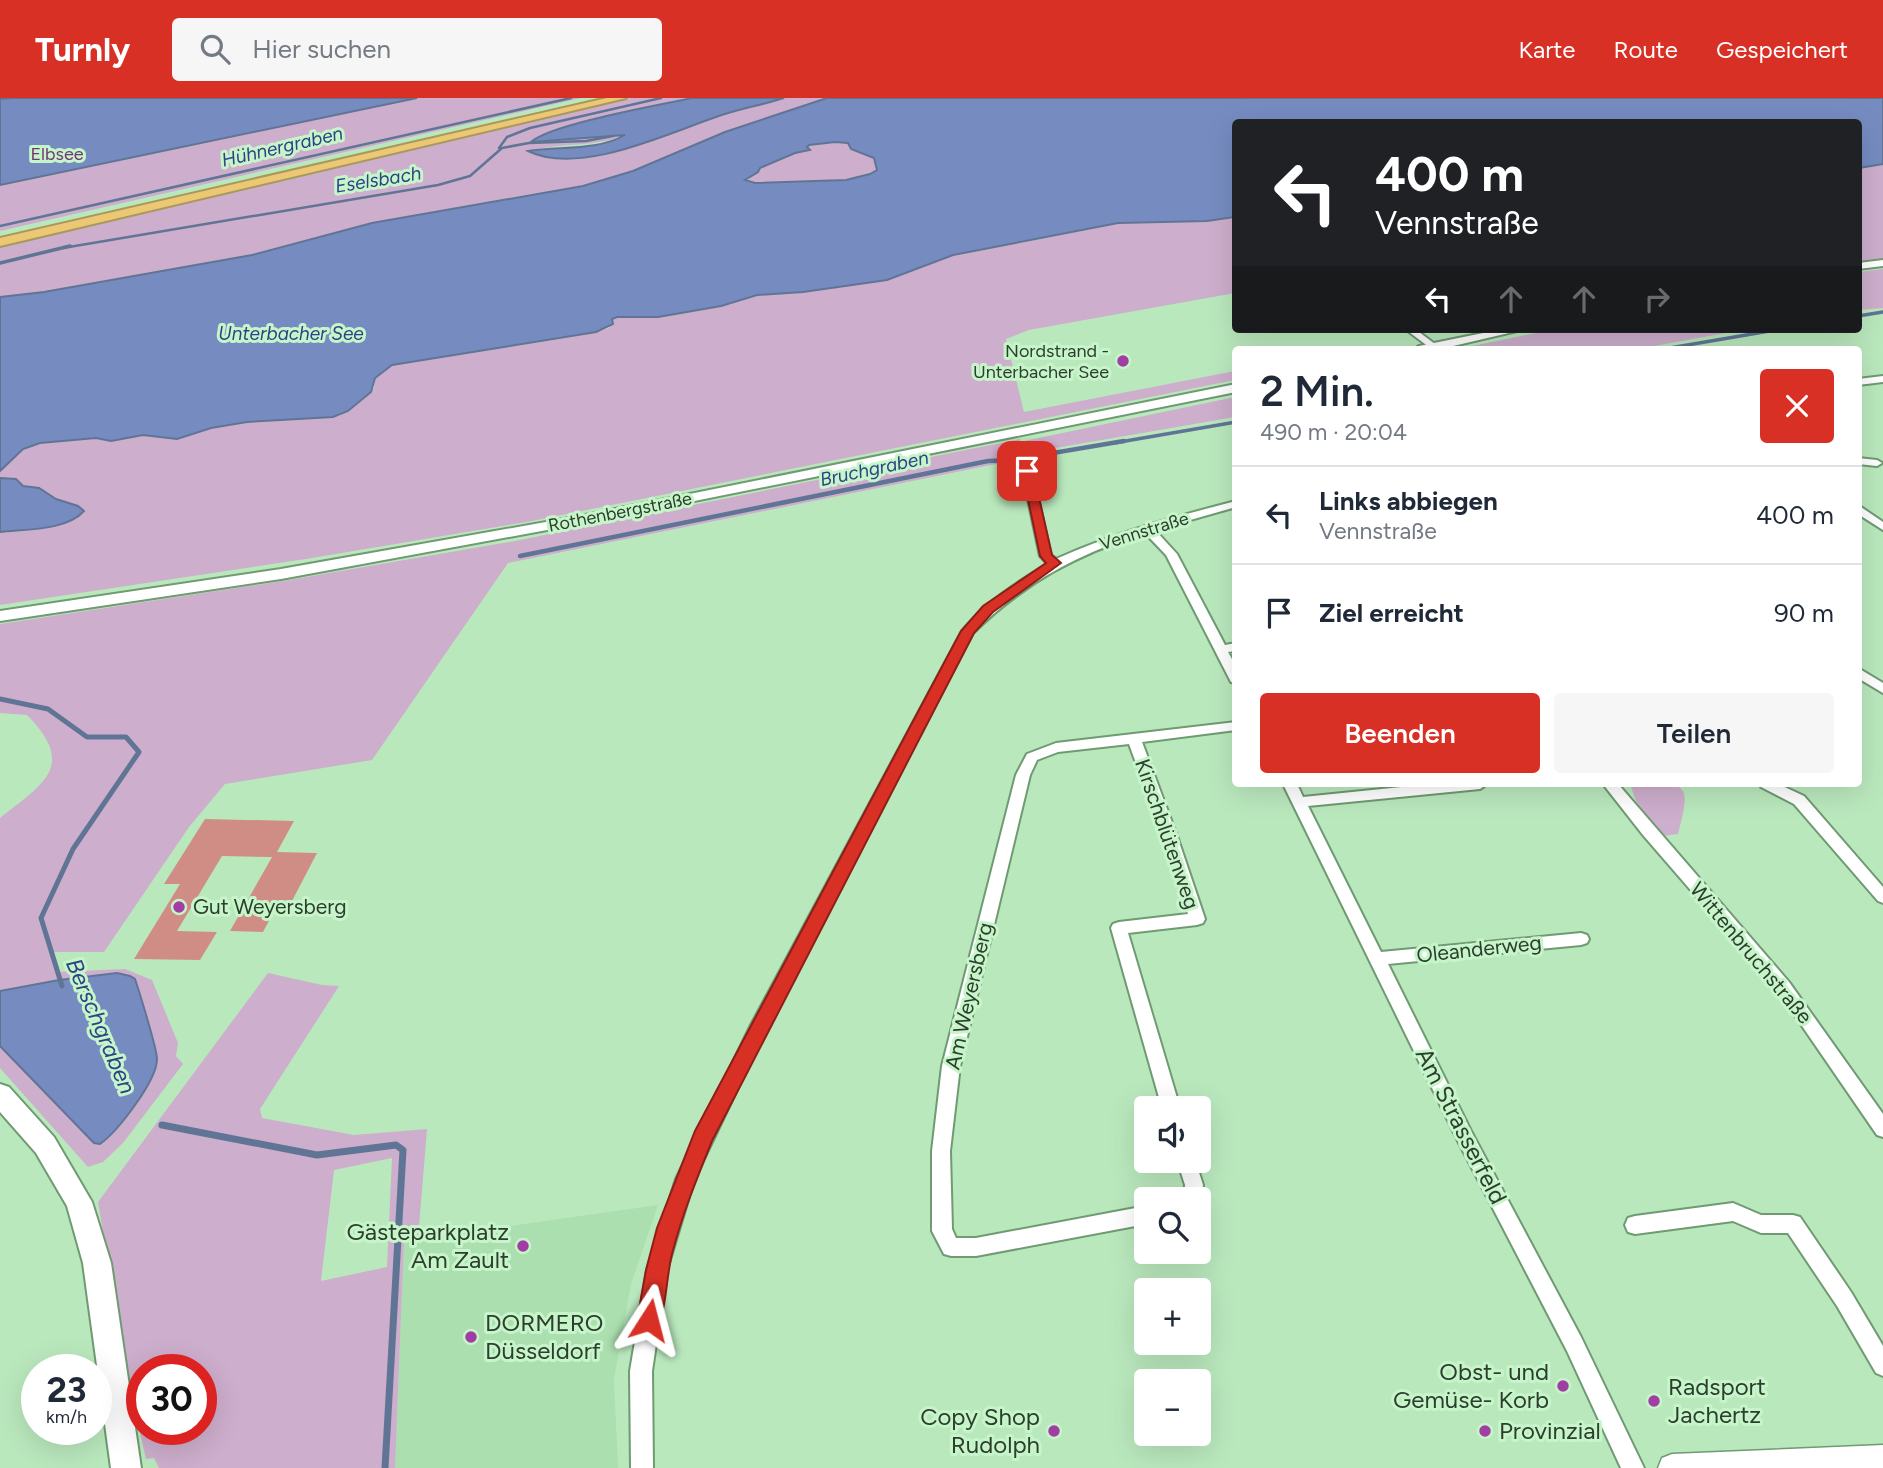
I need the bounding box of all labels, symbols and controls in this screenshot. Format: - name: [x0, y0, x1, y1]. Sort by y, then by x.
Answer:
- search box: [172, 18, 662, 81]
- text: Turnly: [35, 30, 130, 69]
- icon: search: [196, 30, 234, 68]
- text: Hier suchen: [252, 33, 391, 65]
- text: Karte: [1519, 35, 1575, 64]
- text: Route: [1613, 35, 1678, 64]
- text: Gespeichert: [1716, 35, 1848, 64]
- water label: Hühnergraben: [219, 121, 345, 172]
- park label: Elbsee: [30, 143, 84, 165]
- text: 400 m: [1375, 144, 1524, 203]
- icon: left: [1260, 147, 1351, 238]
- water label: Eselsbach: [333, 161, 423, 198]
- text: Vennstraße: [1375, 204, 1539, 242]
- icon: left: [1419, 280, 1457, 318]
- icon: ahead: [1492, 280, 1530, 318]
- icon: ahead: [1565, 280, 1603, 318]
- icon: right: [1638, 280, 1676, 318]
- water label: Unterbacher See: [218, 322, 364, 345]
- place label: Nordstrand - Unterbacher See: [973, 340, 1109, 383]
- marker: Nordstrand - Unterbacher See: [1115, 353, 1131, 369]
- text: 2 Min.: [1260, 366, 1374, 417]
- button: close: [1760, 369, 1834, 443]
- text: 490 m · 20:04: [1260, 418, 1407, 446]
- pin: [997, 441, 1057, 501]
- water label: Bruchgraben: [818, 446, 931, 491]
- icon: arrive: [1008, 452, 1046, 490]
- text: Links abbiegen: [1319, 485, 1498, 517]
- street label: Rothenbergstraße: [546, 487, 694, 537]
- icon: left: [1260, 496, 1298, 534]
- text: 400 m: [1756, 499, 1834, 531]
- street label: Vennstraße: [1097, 507, 1191, 555]
- text: Vennstraße: [1319, 517, 1437, 545]
- icon: arrive: [1260, 594, 1298, 632]
- text: Ziel erreicht: [1319, 597, 1464, 629]
- text: 90 m: [1774, 597, 1834, 629]
- button: Beenden: [1260, 693, 1540, 773]
- button: Teilen: [1554, 693, 1834, 773]
- street label: Kirschblütenweg: [1130, 755, 1205, 912]
- street label: Wittenbruchstraße: [1685, 877, 1818, 1029]
- place label: Gut Weyersberg: [193, 894, 347, 919]
- marker: Gut Weyersberg: [171, 899, 187, 915]
- street label: Am Weyersberg: [939, 920, 998, 1072]
- street label: Oleanderweg: [1415, 930, 1543, 968]
- water label: Berschgraben: [60, 954, 142, 1098]
- street label: Am Strasserfeld: [1410, 1043, 1513, 1209]
- map controls: [1134, 1096, 1211, 1446]
- button: sound: [1134, 1096, 1211, 1173]
- button: search: [1134, 1187, 1211, 1264]
- place label: Gästeparkplatz Am Zault: [347, 1217, 509, 1274]
- marker: Gästeparkplatz Am Zault: [515, 1238, 531, 1254]
- button: +: [1134, 1278, 1211, 1355]
- position arrow: [612, 1283, 686, 1357]
- place label: DORMERO Düsseldorf: [485, 1308, 603, 1365]
- marker: DORMERO Düsseldorf: [463, 1329, 479, 1345]
- speed limit sign: 30: [126, 1354, 217, 1445]
- place label: Obst- und Gemüse- Korb: [1393, 1357, 1549, 1414]
- text: 23: [47, 1369, 86, 1411]
- button: −: [1134, 1369, 1211, 1446]
- place label: Radsport Jachertz: [1668, 1372, 1766, 1429]
- marker: Obst- und Gemüse- Korb: [1555, 1378, 1571, 1394]
- marker: Radsport Jachertz: [1646, 1393, 1662, 1409]
- place label: Copy Shop Rudolph: [920, 1402, 1040, 1459]
- text: km/h: [46, 1406, 87, 1428]
- place label: Provinzial: [1499, 1416, 1601, 1445]
- marker: Copy Shop Rudolph: [1046, 1423, 1062, 1439]
- marker: Provinzial: [1477, 1423, 1493, 1439]

